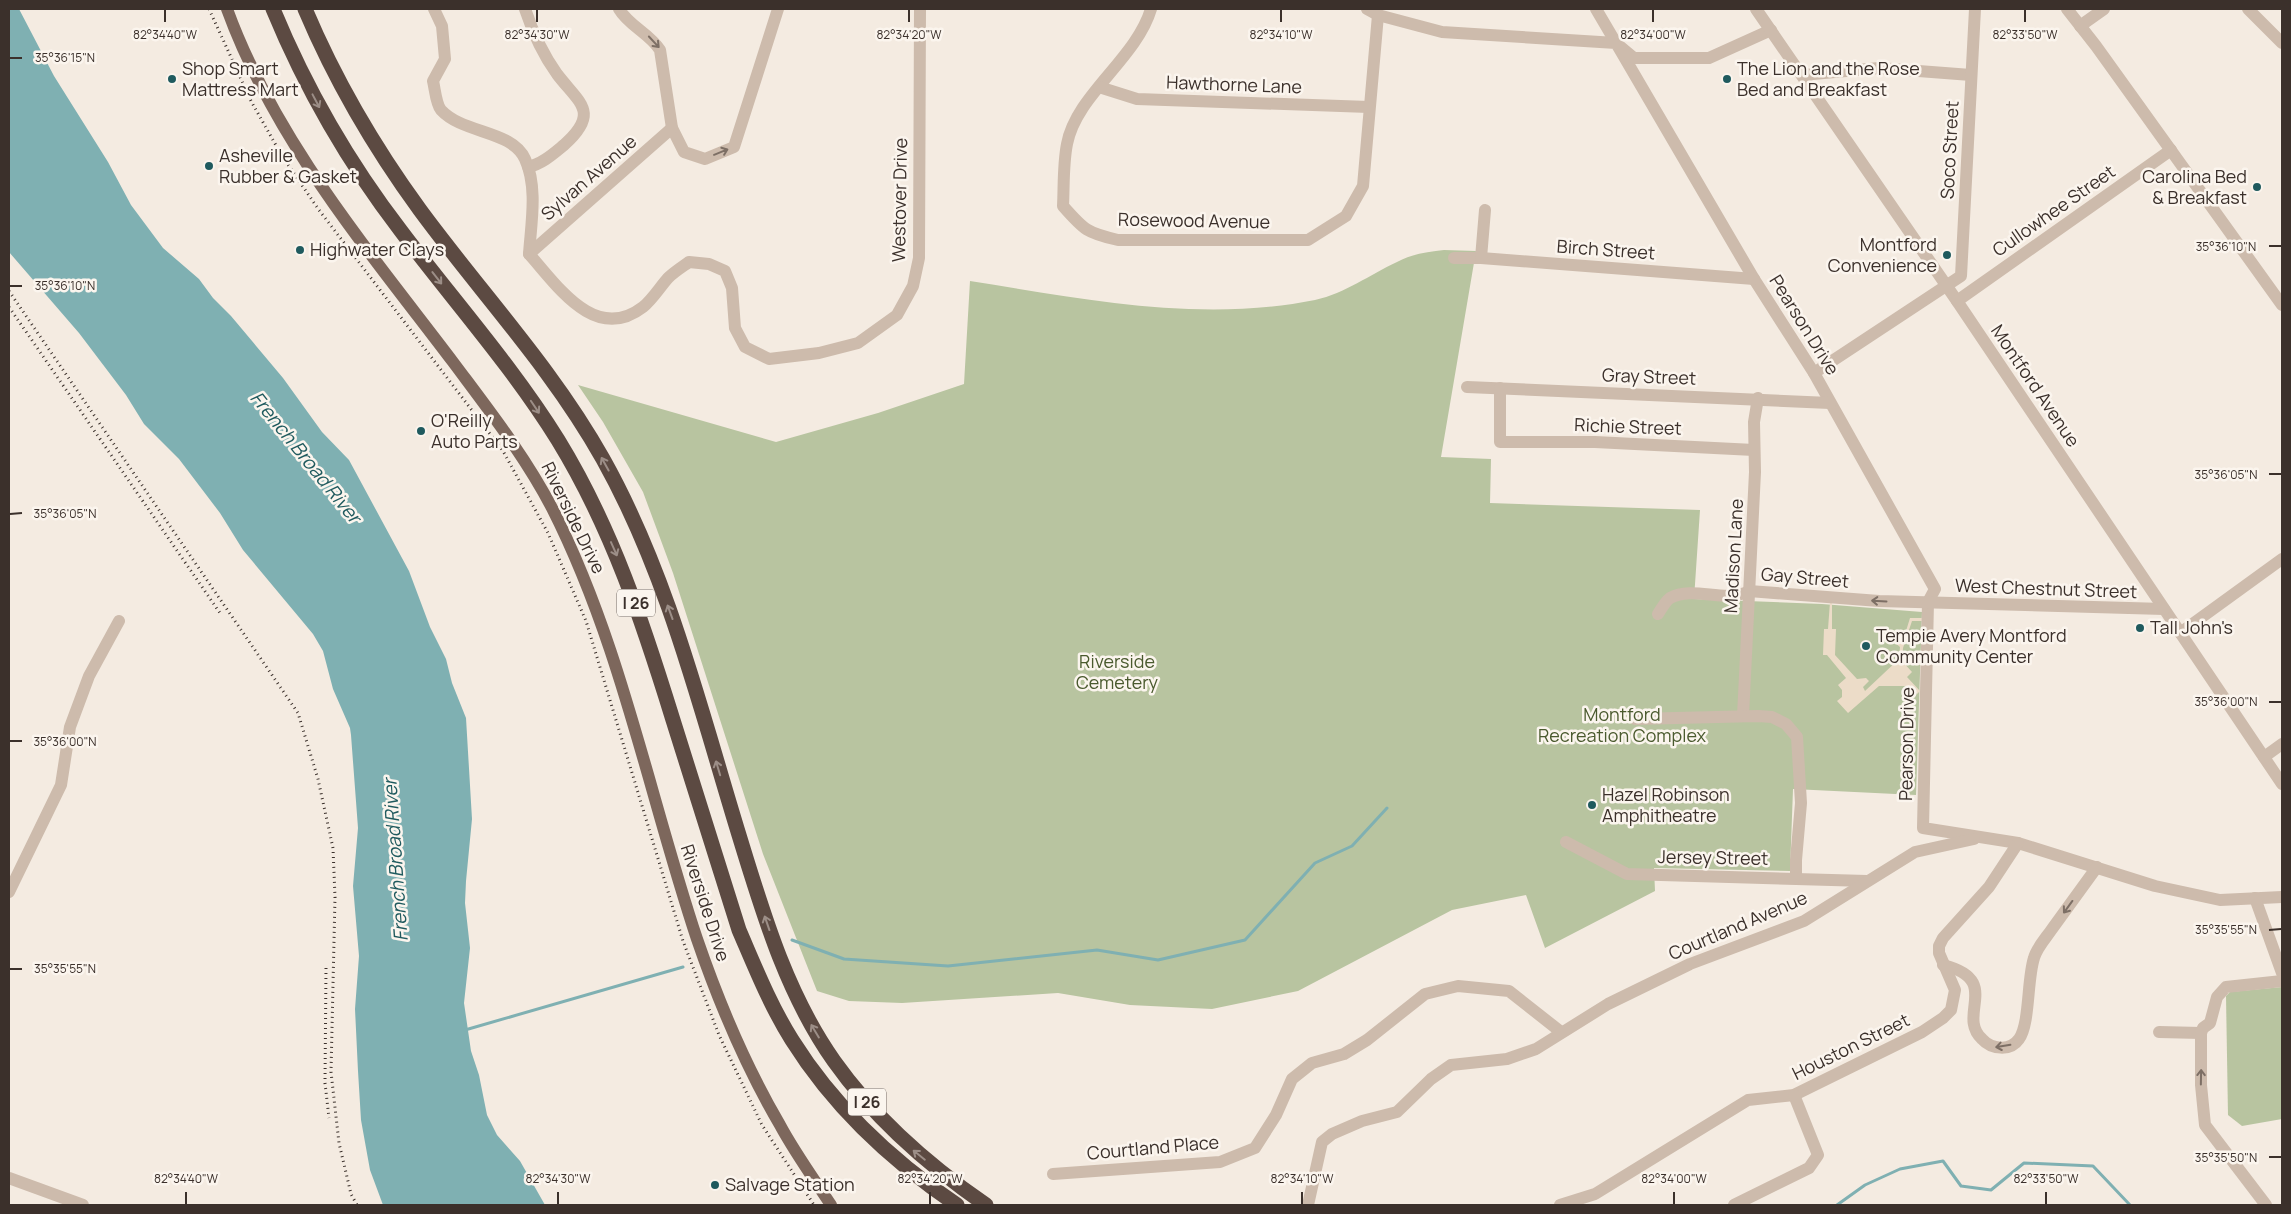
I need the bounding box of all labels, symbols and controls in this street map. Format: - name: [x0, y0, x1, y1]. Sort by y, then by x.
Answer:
- text: 82°34'40"W: [133, 26, 198, 43]
- text: 82°34'30"W: [504, 26, 570, 43]
- text: 82°34'20"W: [876, 26, 942, 43]
- text: 82°34'10"W: [1249, 26, 1313, 43]
- text: 82°34'00"W: [1620, 26, 1687, 43]
- text: 82°33'50"W: [1992, 26, 2058, 43]
- one-way arrow: [648, 36, 660, 48]
- text: 35°36'15"N: [35, 49, 95, 66]
- place label: Shop Smart Mattress Mart: [182, 56, 299, 101]
- place label: The Lion and the Rose Bed and Breakfast: [1737, 56, 1920, 101]
- street label: Hawthorne Lane: [1166, 70, 1302, 98]
- marker: Shop Smart Mattress Mart: [166, 73, 178, 85]
- marker: The Lion and the Rose Bed and Breakfast: [1721, 73, 1733, 85]
- one-way arrow: [311, 93, 321, 108]
- street label: Soco Street: [1934, 100, 1964, 200]
- street label: Sylvan Avenue: [536, 129, 641, 225]
- street label: Westover Drive: [886, 138, 912, 262]
- place label: Asheville Rubber & Gasket: [219, 143, 357, 188]
- one-way arrow: [713, 147, 728, 156]
- street label: Cullowhee Street: [1987, 159, 2119, 261]
- marker: Asheville Rubber & Gasket: [203, 160, 215, 172]
- place label: Carolina Bed & Breakfast: [2142, 164, 2247, 209]
- marker: Carolina Bed & Breakfast: [2251, 181, 2263, 193]
- street label: Rosewood Avenue: [1118, 207, 1270, 233]
- place label: Montford Convenience: [1828, 232, 1937, 277]
- street label: Birch Street: [1556, 234, 1656, 264]
- place label: Highwater Clays: [310, 237, 444, 261]
- text: 35°36'10"N: [2196, 238, 2256, 255]
- marker: Highwater Clays: [294, 244, 306, 256]
- marker: Montford Convenience: [1941, 249, 1953, 261]
- street label: Pearson Drive: [1765, 270, 1845, 379]
- one-way arrow: [432, 271, 443, 284]
- text: 35°36'10"N: [35, 277, 95, 294]
- street label: Montford Avenue: [1986, 320, 2086, 451]
- street label: Gray Street: [1602, 362, 1697, 390]
- water label: French Broad River: [245, 386, 369, 530]
- one-way arrow: [530, 400, 540, 414]
- place label: O'Reilly Auto Parts: [431, 408, 518, 453]
- street label: Richie Street: [1574, 412, 1682, 440]
- marker: O'Reilly Auto Parts: [415, 425, 427, 437]
- one-way arrow: [600, 457, 610, 471]
- street label: Riverside Drive: [536, 458, 611, 577]
- text: 35°36'05"N: [2195, 466, 2257, 483]
- street label: Madison Lane: [1718, 498, 1748, 614]
- text: 35°36'05"N: [34, 505, 96, 522]
- one-way arrow: [610, 541, 620, 556]
- street label: Gay Street: [1760, 561, 1850, 593]
- street label: West Chestnut Street: [1954, 573, 2138, 603]
- road number: I 26: [617, 590, 655, 616]
- one-way arrow: [1872, 596, 1888, 605]
- one-way arrow: [665, 605, 674, 621]
- place label: Tall John's: [2150, 615, 2233, 639]
- marker: Tall John's: [2134, 622, 2146, 634]
- place label: Tempie Avery Montford Community Center: [1876, 623, 2067, 668]
- marker: Tempie Avery Montford Community Center: [1860, 640, 1872, 652]
- park label: Riverside Cemetery: [1076, 649, 1159, 694]
- street label: Pearson Drive: [1893, 687, 1919, 801]
- text: 35°36'00"N: [2194, 693, 2258, 710]
- park label: Montford Recreation Complex: [1538, 702, 1707, 747]
- text: 35°36'00"N: [33, 733, 97, 750]
- one-way arrow: [713, 760, 723, 776]
- water label: French Broad River: [376, 776, 414, 942]
- place label: Hazel Robinson Amphitheatre: [1602, 782, 1730, 827]
- marker: Hazel Robinson Amphitheatre: [1586, 799, 1598, 811]
- street label: Riverside Drive: [676, 841, 736, 964]
- street label: Jersey Street: [1657, 844, 1769, 870]
- street label: Courtland Avenue: [1665, 885, 1811, 965]
- one-way arrow: [2063, 900, 2073, 914]
- one-way arrow: [762, 915, 771, 931]
- text: 35°35'55"N: [2195, 921, 2257, 938]
- text: 35°35'55"N: [34, 960, 96, 977]
- street label: Houston Street: [1788, 1007, 1913, 1085]
- one-way arrow: [810, 1024, 820, 1038]
- one-way arrow: [1996, 1041, 2012, 1051]
- one-way arrow: [2196, 1069, 2206, 1085]
- road number: I 26: [848, 1088, 886, 1116]
- street label: Courtland Place: [1086, 1129, 1220, 1165]
- one-way arrow: [913, 1149, 926, 1160]
- text: 35°35'50"N: [2195, 1149, 2257, 1166]
- text: 82°34'40"W: [154, 1170, 219, 1187]
- text: 82°34'30"W: [525, 1170, 591, 1187]
- text: 82°34'20"W: [897, 1170, 963, 1187]
- text: 82°34'10"W: [1270, 1170, 1334, 1187]
- text: 82°34'00"W: [1641, 1170, 1708, 1187]
- text: 82°33'50"W: [2013, 1170, 2079, 1187]
- place label: Salvage Station: [725, 1172, 855, 1196]
- marker: Salvage Station: [709, 1179, 721, 1191]

